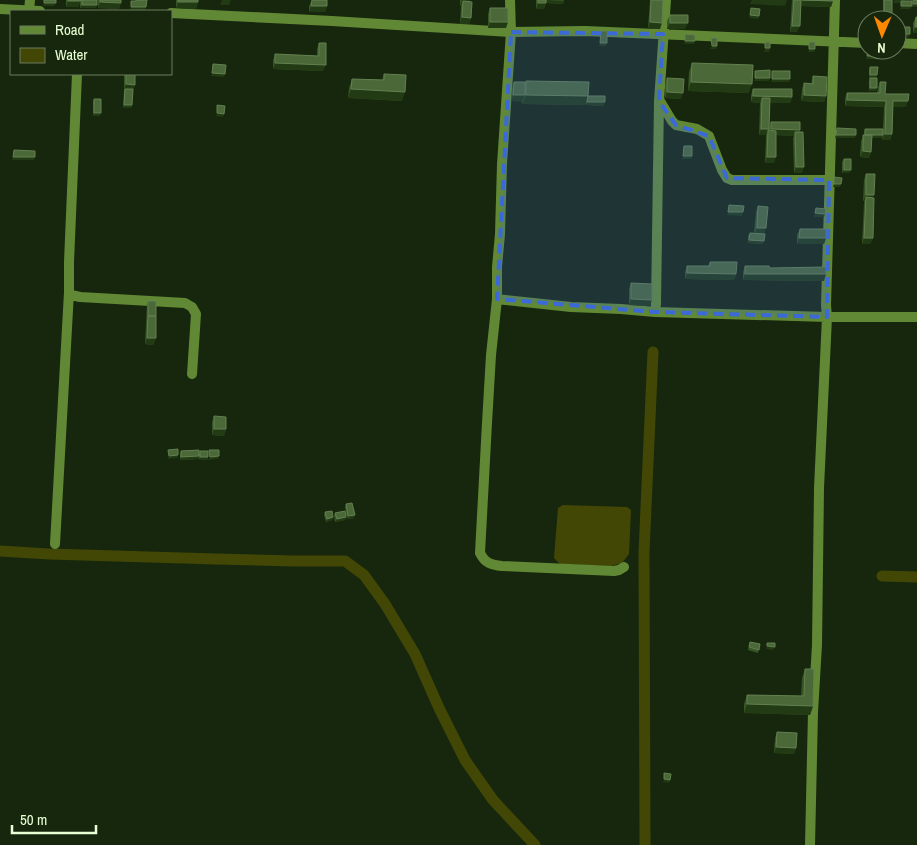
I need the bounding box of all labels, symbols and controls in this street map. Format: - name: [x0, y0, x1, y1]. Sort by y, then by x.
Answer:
- legend: [10, 10, 172, 75]
- north arrow: [857, 10, 907, 60]
- text: Road: [55, 19, 84, 40]
- text: N: [877, 39, 886, 57]
- text: Water: [55, 44, 87, 65]
- scale bar: [12, 802, 96, 834]
- text: 50 m: [20, 809, 47, 830]

